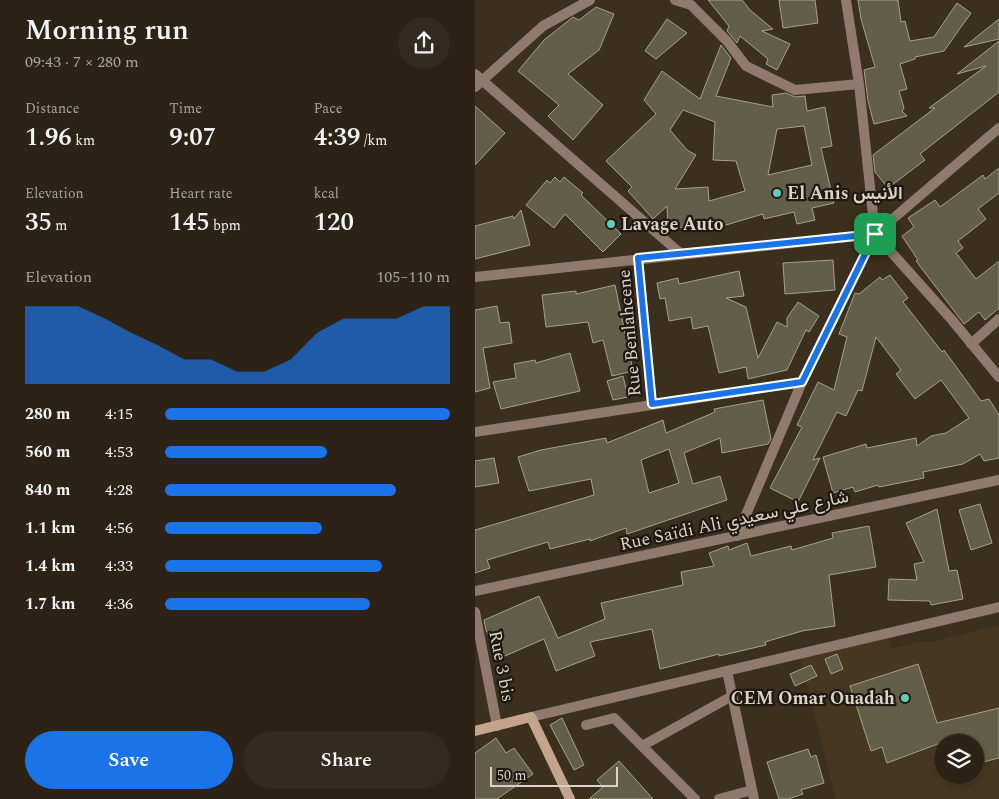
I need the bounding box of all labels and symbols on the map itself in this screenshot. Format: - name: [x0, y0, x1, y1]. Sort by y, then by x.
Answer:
- place label: El Anis الأنيس: [787, 180, 903, 207]
- marker: El Anis الأنيس: [771, 187, 783, 199]
- place label: Lavage Auto: [621, 211, 724, 238]
- pin: [854, 213, 896, 255]
- marker: Lavage Auto: [605, 218, 617, 230]
- street label: Rue Benlahcene: [610, 268, 648, 398]
- street label: Rue Saïdi Ali شارع علي سعيدي: [617, 483, 851, 559]
- street label: Rue 3 bis: [481, 628, 522, 704]
- place label: CEM Omar Ouadah: [731, 685, 895, 712]
- marker: CEM Omar Ouadah: [899, 692, 911, 704]
- scale bar: [490, 764, 617, 787]

